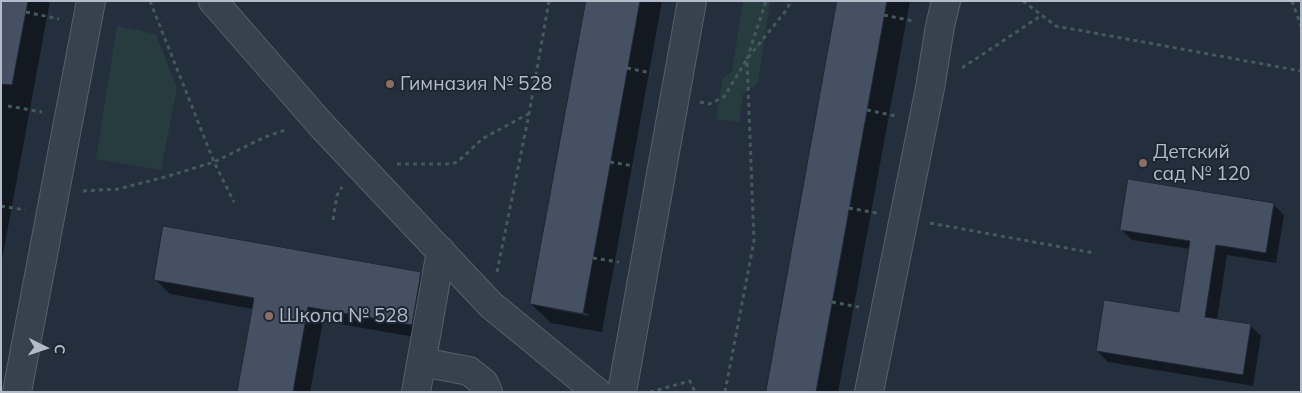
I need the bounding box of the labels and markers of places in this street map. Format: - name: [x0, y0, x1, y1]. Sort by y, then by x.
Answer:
- place label: Гимназия № 528: [400, 73, 552, 95]
- marker: Гимназия № 528: [384, 78, 396, 90]
- place label: Детский сад № 120: [1153, 141, 1250, 185]
- marker: Детский сад № 120: [1137, 157, 1149, 169]
- place label: Школа № 528: [279, 305, 408, 327]
- marker: Школа № 528: [263, 310, 275, 322]

